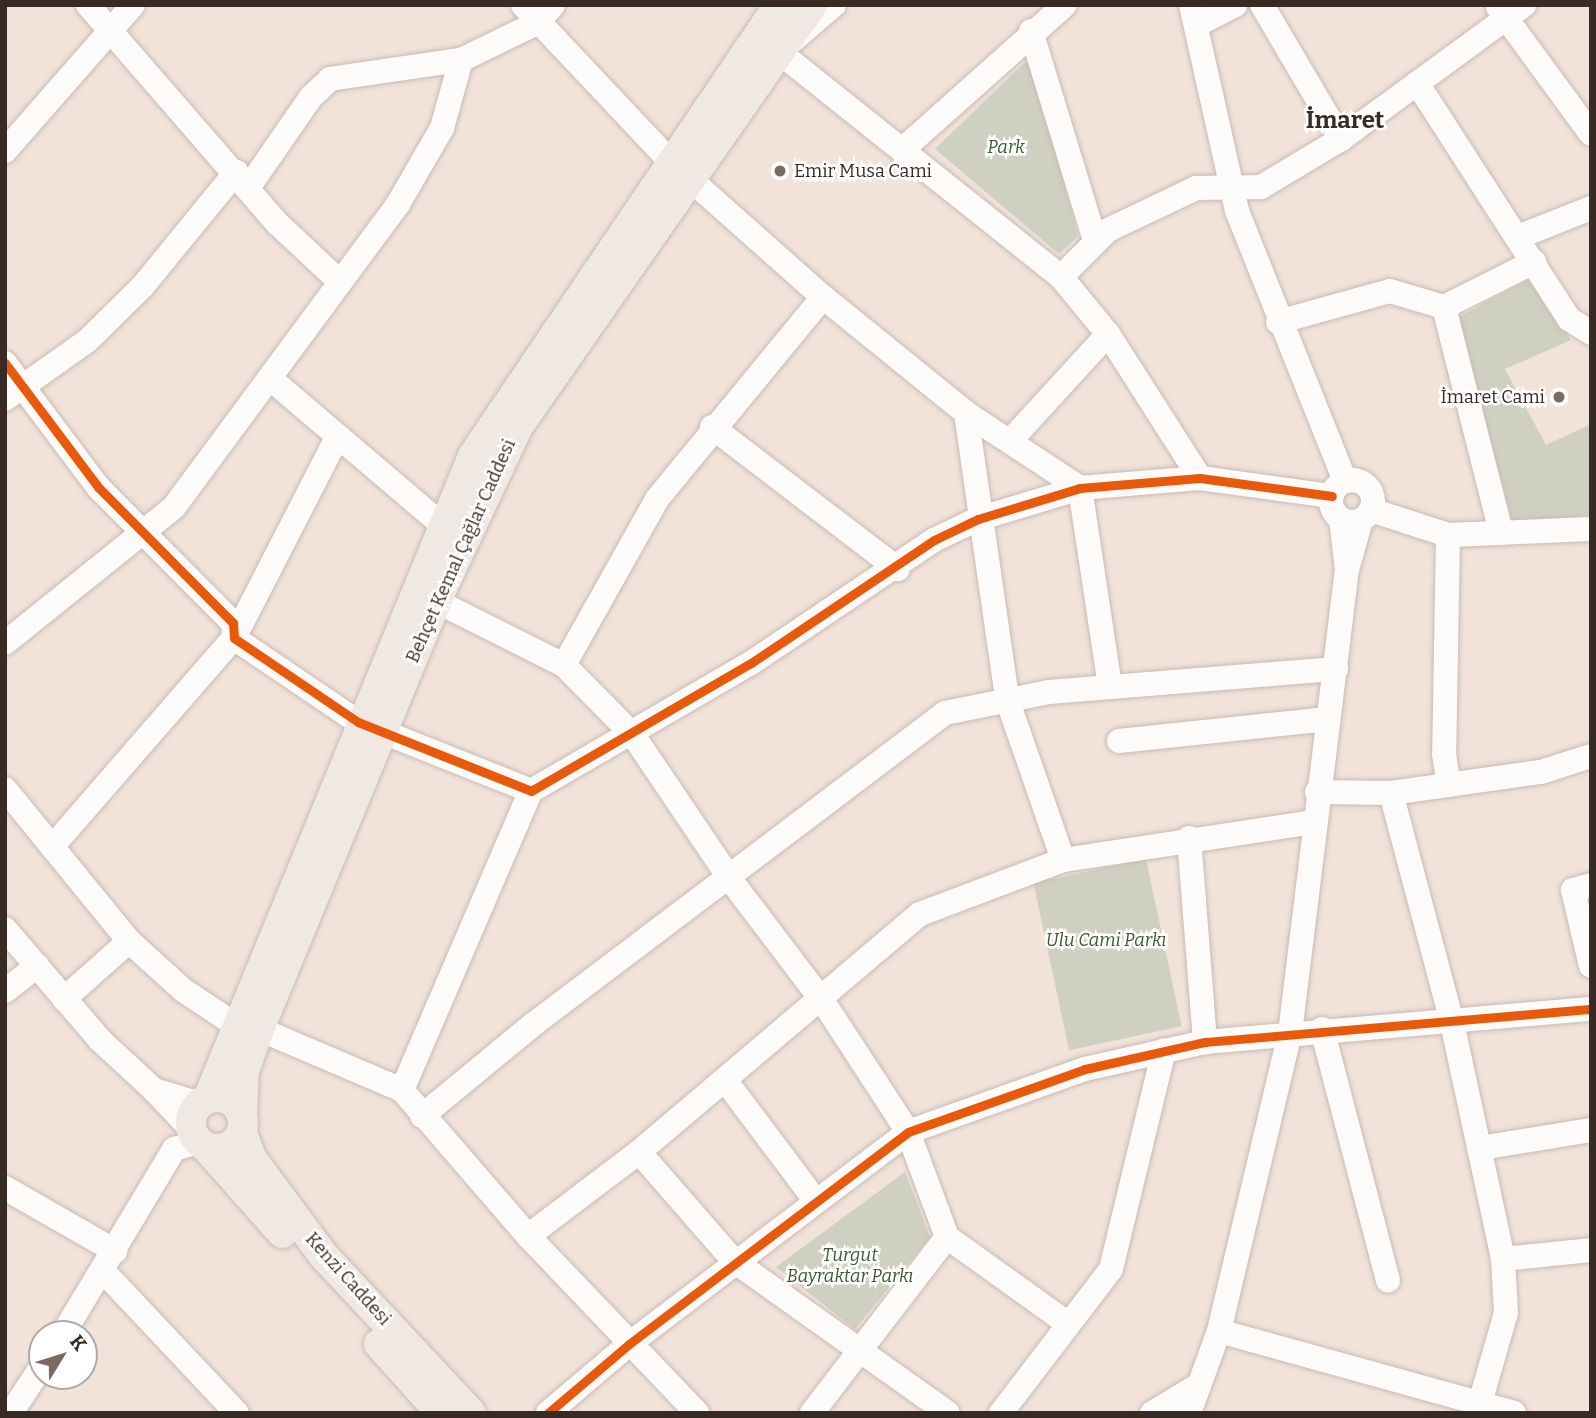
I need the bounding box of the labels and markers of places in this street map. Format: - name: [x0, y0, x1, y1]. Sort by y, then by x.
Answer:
- place label: Emir Musa Cami: [794, 160, 932, 182]
- marker: Emir Musa Cami: [772, 163, 788, 179]
- place label: İmaret Cami: [1441, 386, 1545, 408]
- marker: İmaret Cami: [1551, 389, 1567, 405]

